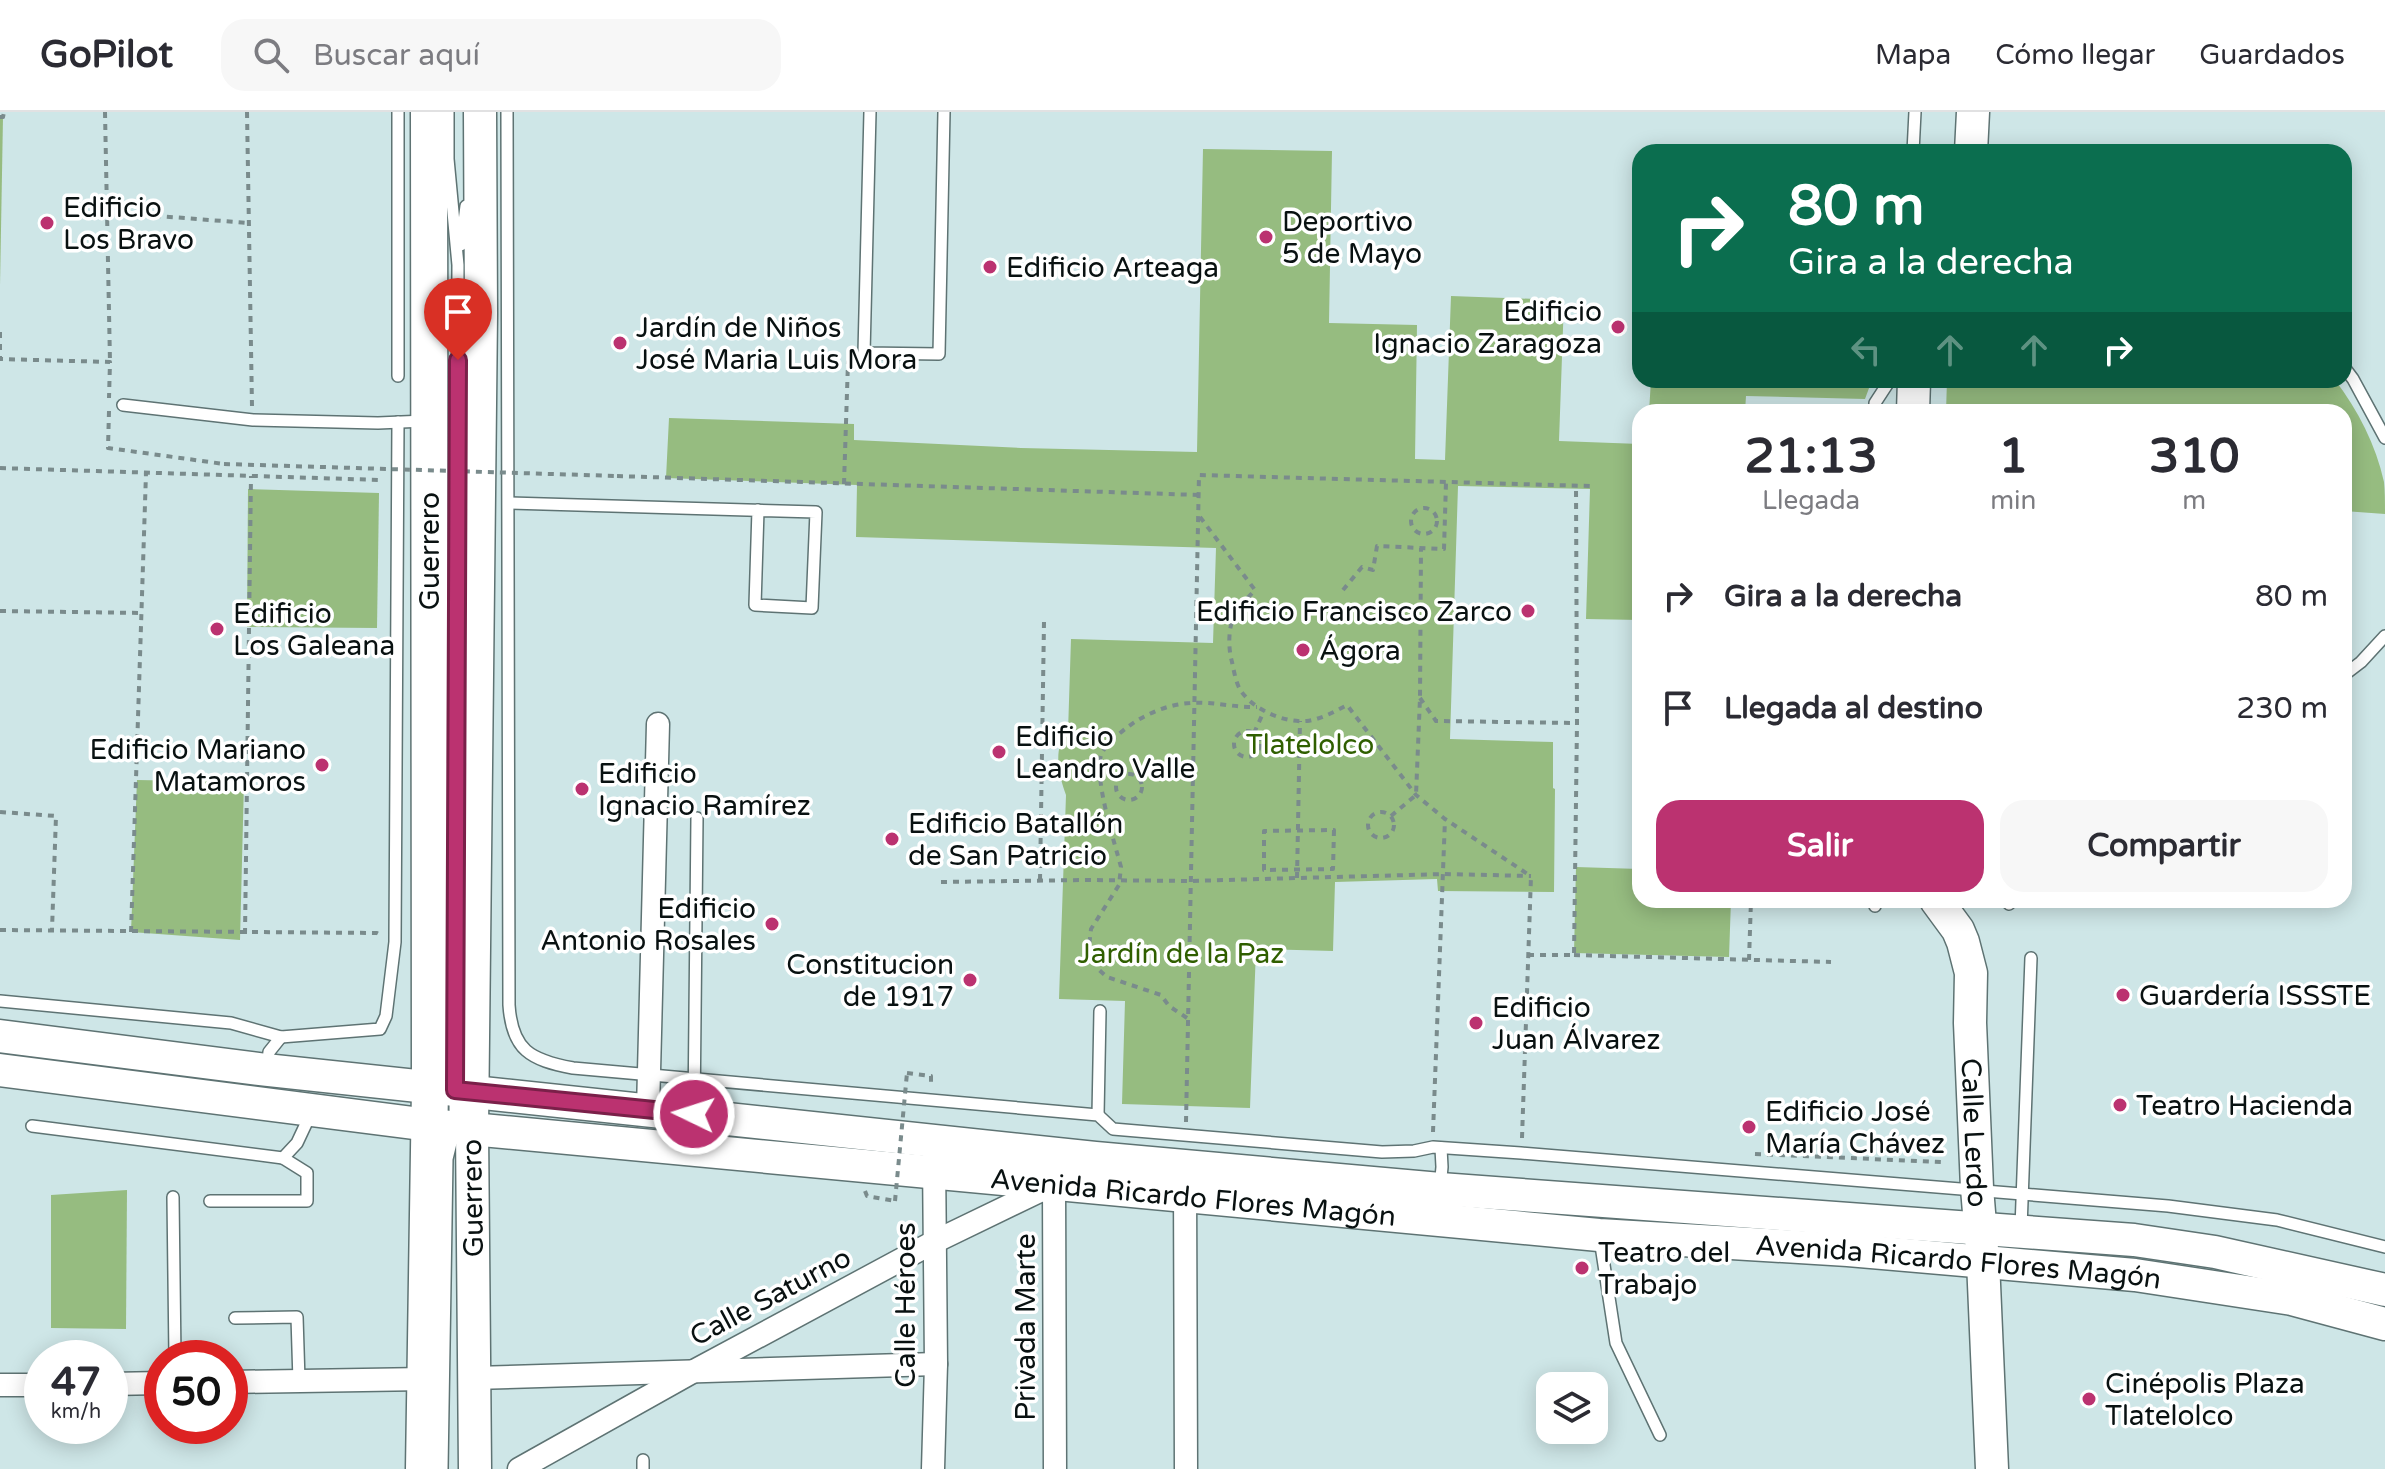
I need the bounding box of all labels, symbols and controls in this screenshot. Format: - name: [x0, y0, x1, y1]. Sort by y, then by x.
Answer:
- search box: [221, 19, 781, 91]
- text: GoPilot: [40, 32, 173, 78]
- icon: search: [249, 33, 293, 77]
- text: Buscar aquí: [313, 37, 480, 74]
- text: Mapa: [1875, 38, 1951, 72]
- text: Cómo llegar: [1995, 38, 2155, 72]
- text: Guardados: [2199, 38, 2345, 72]
- text: 80 m: [1788, 173, 1924, 240]
- icon: right: [1656, 176, 1760, 280]
- place label: Edificio Los Bravo: [63, 191, 194, 257]
- place label: Deportivo 5 de Mayo: [1282, 205, 1422, 271]
- marker: Edificio Los Bravo: [38, 214, 56, 232]
- marker: Deportivo 5 de Mayo: [1257, 228, 1275, 246]
- text: Gira a la derecha: [1788, 241, 2074, 284]
- place label: Edificio Arteaga: [1006, 251, 1219, 285]
- marker: Edificio Arteaga: [981, 258, 999, 276]
- pin: [424, 278, 492, 360]
- icon: arrive: [436, 290, 480, 334]
- place label: Edificio Ignacio Zaragoza: [1373, 295, 1602, 361]
- place label: Jardín de Niños José Maria Luis Mora: [636, 311, 917, 377]
- marker: Edificio Ignacio Zaragoza: [1609, 318, 1627, 336]
- icon: left: [1844, 328, 1888, 372]
- icon: ahead: [1928, 328, 1972, 372]
- icon: ahead: [2012, 328, 2056, 372]
- icon: right: [2096, 328, 2140, 372]
- marker: Jardín de Niños José Maria Luis Mora: [611, 334, 629, 352]
- text: 21:13: [1745, 428, 1878, 486]
- text: 1: [1998, 428, 2028, 486]
- text: 310: [2149, 428, 2239, 486]
- text: Llegada: [1762, 485, 1860, 516]
- text: min: [1990, 485, 2036, 516]
- text: m: [2182, 485, 2206, 516]
- street label: Guerrero: [413, 492, 447, 610]
- icon: right: [1656, 574, 1700, 618]
- text: Gira a la derecha: [1724, 578, 1962, 615]
- text: 80 m: [2255, 578, 2328, 615]
- place label: Edificio Francisco Zarco: [1196, 595, 1512, 629]
- place label: Edificio Los Galeana: [233, 597, 395, 663]
- marker: Edificio Francisco Zarco: [1519, 602, 1537, 620]
- marker: Edificio Los Galeana: [208, 620, 226, 638]
- place label: Ágora: [1319, 634, 1401, 668]
- marker: Ágora: [1294, 641, 1312, 659]
- icon: arrive: [1656, 686, 1700, 730]
- text: Llegada al destino: [1724, 690, 1983, 727]
- text: 230 m: [2236, 690, 2328, 727]
- place label: Edificio Leandro Valle: [1015, 720, 1195, 786]
- park label: Tlatelolco: [1246, 728, 1374, 762]
- place label: Edificio Mariano Matamoros: [90, 733, 306, 799]
- marker: Edificio Leandro Valle: [990, 743, 1008, 761]
- marker: Edificio Mariano Matamoros: [313, 756, 331, 774]
- place label: Edificio Ignacio Ramírez: [598, 757, 811, 823]
- marker: Edificio Ignacio Ramírez: [573, 780, 591, 798]
- button: Salir: [1656, 800, 1984, 892]
- button: Compartir: [2000, 800, 2328, 892]
- place label: Edificio Batallón de San Patricio: [908, 807, 1123, 873]
- marker: Edificio Batallón de San Patricio: [883, 830, 901, 848]
- place label: Edificio Antonio Rosales: [540, 892, 756, 958]
- marker: Edificio Antonio Rosales: [763, 915, 781, 933]
- park label: Jardín de la Paz: [1078, 937, 1284, 971]
- place label: Constitucion de 1917: [786, 948, 954, 1014]
- marker: Constitucion de 1917: [961, 971, 979, 989]
- place label: Guardería ISSSTE: [2139, 979, 2371, 1013]
- marker: Guardería ISSSTE: [2114, 986, 2132, 1004]
- place label: Edificio Juan Álvarez: [1492, 991, 1660, 1057]
- marker: Edificio Juan Álvarez: [1467, 1014, 1485, 1032]
- street label: Calle Lerdo: [1954, 1057, 1995, 1209]
- position arrow: [652, 1072, 736, 1156]
- place label: Teatro Hacienda: [2136, 1089, 2353, 1123]
- place label: Edificio José María Chávez: [1765, 1095, 1945, 1161]
- marker: Teatro Hacienda: [2111, 1096, 2129, 1114]
- marker: Edificio José María Chávez: [1740, 1118, 1758, 1136]
- street label: Guerrero: [455, 1139, 491, 1257]
- street label: Avenida Ricardo Flores Magón: [989, 1162, 1397, 1234]
- street label: Calle Héroes: [889, 1222, 923, 1388]
- street label: Avenida Ricardo Flores Magón: [1754, 1228, 2164, 1297]
- street label: Privada Marte: [1009, 1233, 1043, 1421]
- place label: Teatro del Trabajo: [1598, 1236, 1730, 1302]
- street label: Calle Saturno: [684, 1240, 857, 1354]
- marker: Teatro del Trabajo: [1573, 1259, 1591, 1277]
- speed limit sign: 50: [144, 1340, 248, 1444]
- text: 47: [51, 1358, 101, 1406]
- place label: Cinépolis Plaza Tlatelolco: [2105, 1367, 2305, 1433]
- map controls: [1536, 1372, 1608, 1444]
- button: layers: [1536, 1372, 1608, 1444]
- marker: Cinépolis Plaza Tlatelolco: [2080, 1390, 2098, 1408]
- text: km/h: [51, 1400, 101, 1424]

